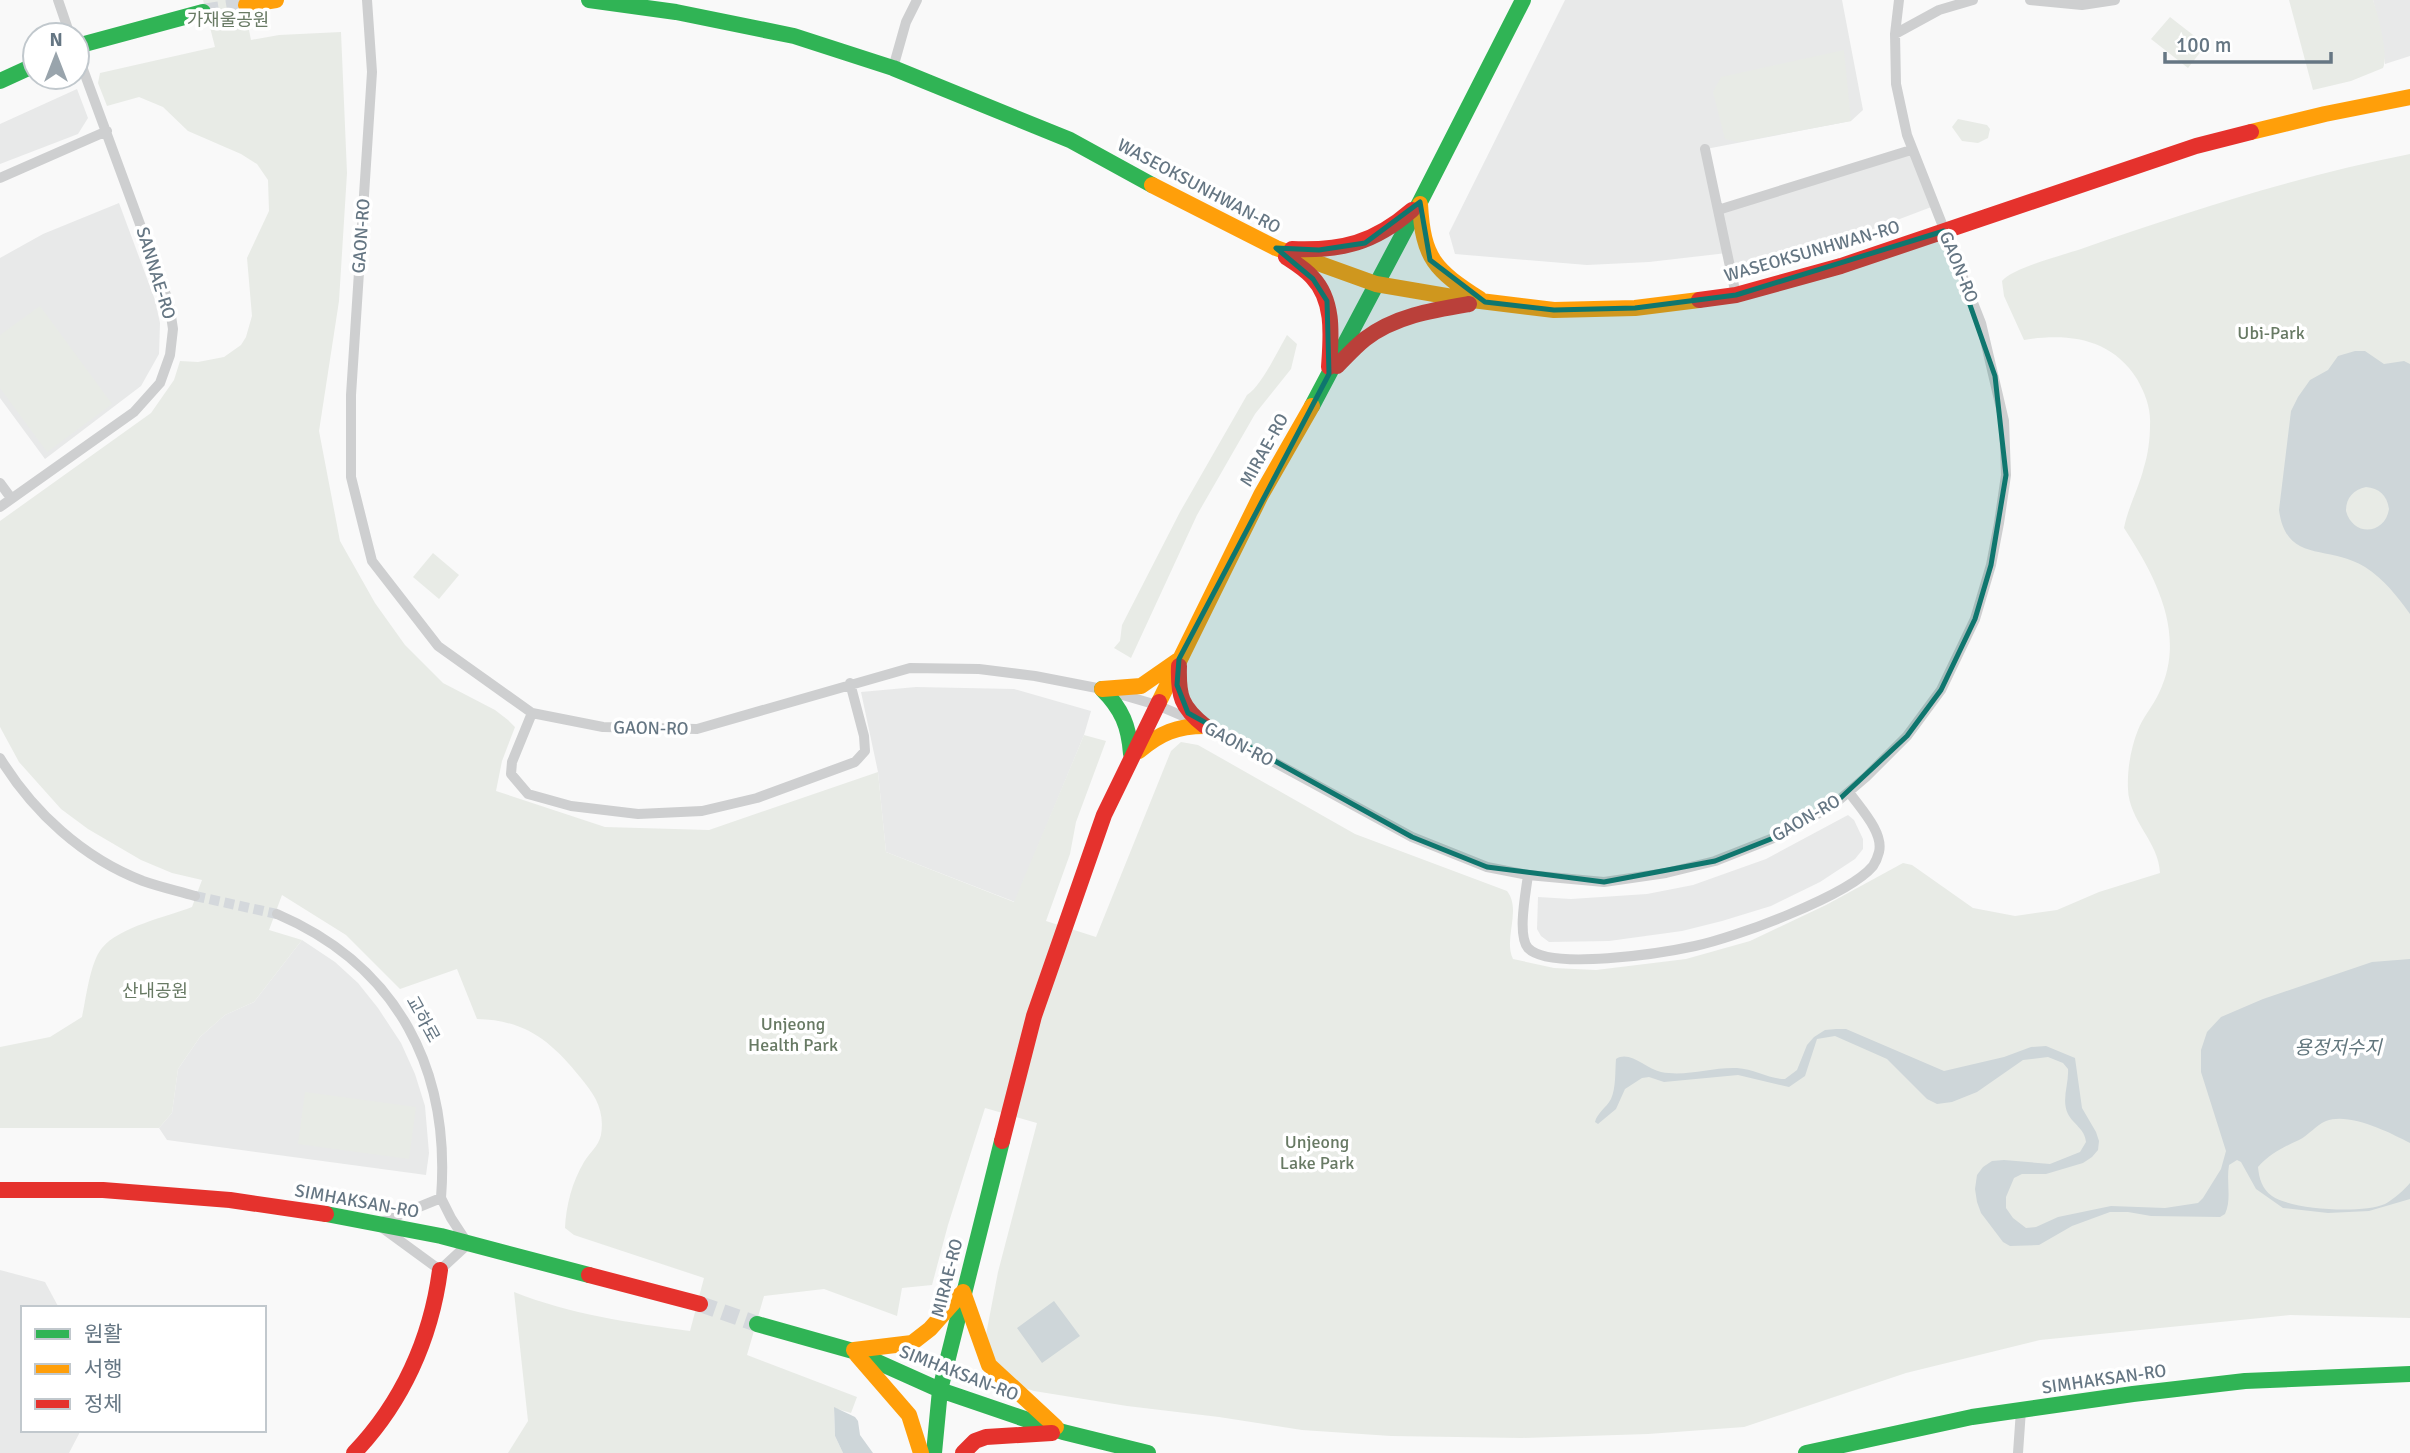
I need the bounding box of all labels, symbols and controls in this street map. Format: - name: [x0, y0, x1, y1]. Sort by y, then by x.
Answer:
- park label: 가재울공원: [187, 9, 269, 31]
- north arrow: [21, 21, 91, 91]
- scale bar: [2165, 21, 2331, 65]
- text: N: [49, 28, 63, 52]
- text: 100 m: [2176, 32, 2231, 58]
- street label: WASEOKSUNHWAN-RO: [1114, 134, 1284, 238]
- street label: GAON-RO: [347, 198, 375, 274]
- street label: WASEOKSUNHWAN-RO: [1722, 215, 1902, 287]
- street label: SANNAE-RO: [132, 224, 180, 322]
- street label: GAON-RO: [1935, 228, 1983, 306]
- park label: Ubi-Park: [2237, 322, 2305, 344]
- street label: MIRAE-RO: [1235, 409, 1293, 491]
- street label: GAON-RO: [613, 716, 689, 740]
- street label: GAON-RO: [1201, 717, 1277, 771]
- street label: GAON-RO: [1768, 790, 1844, 846]
- park label: 산내공원: [122, 980, 188, 1002]
- street label: 교하로: [401, 992, 445, 1046]
- park label: Unjeong Health Park: [748, 1013, 838, 1056]
- water label: 용정저수지: [2294, 1036, 2383, 1060]
- park label: Unjeong Lake Park: [1280, 1131, 1354, 1174]
- street label: SIMHAKSAN-RO: [293, 1179, 421, 1223]
- street label: MIRAE-RO: [927, 1236, 967, 1320]
- legend: [21, 1306, 266, 1432]
- text: 원활: [84, 1321, 123, 1347]
- street label: SIMHAKSAN-RO: [896, 1340, 1022, 1406]
- text: 서행: [84, 1356, 123, 1382]
- street label: SIMHAKSAN-RO: [2040, 1359, 2168, 1399]
- text: 정체: [84, 1391, 123, 1417]

